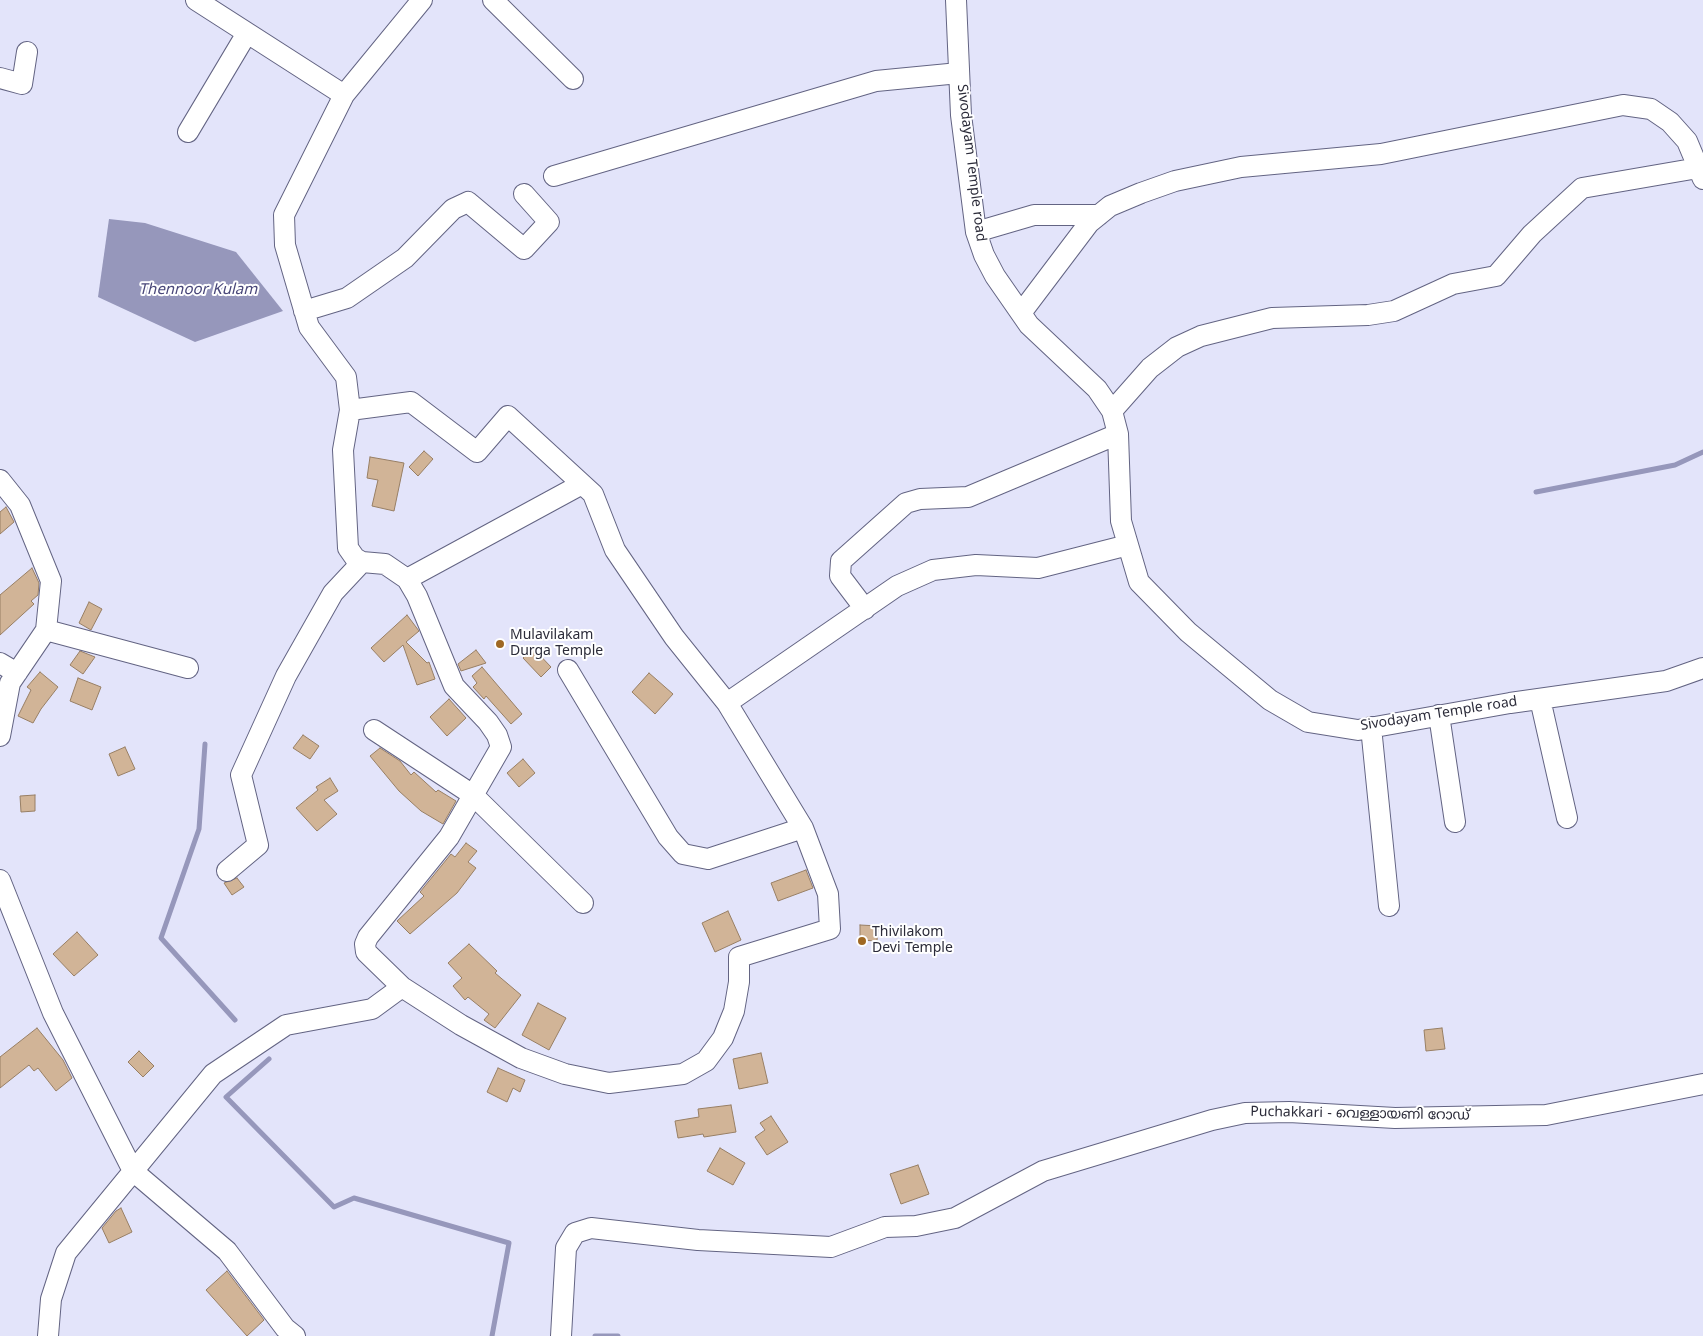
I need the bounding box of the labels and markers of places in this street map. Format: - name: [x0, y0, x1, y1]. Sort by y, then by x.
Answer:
- place label: Mulavilakam Durga Temple: [510, 628, 603, 660]
- marker: Mulavilakam Durga Temple: [494, 638, 506, 650]
- place label: Thivilakom Devi Temple: [872, 925, 953, 958]
- marker: Thivilakom Devi Temple: [856, 935, 868, 947]

